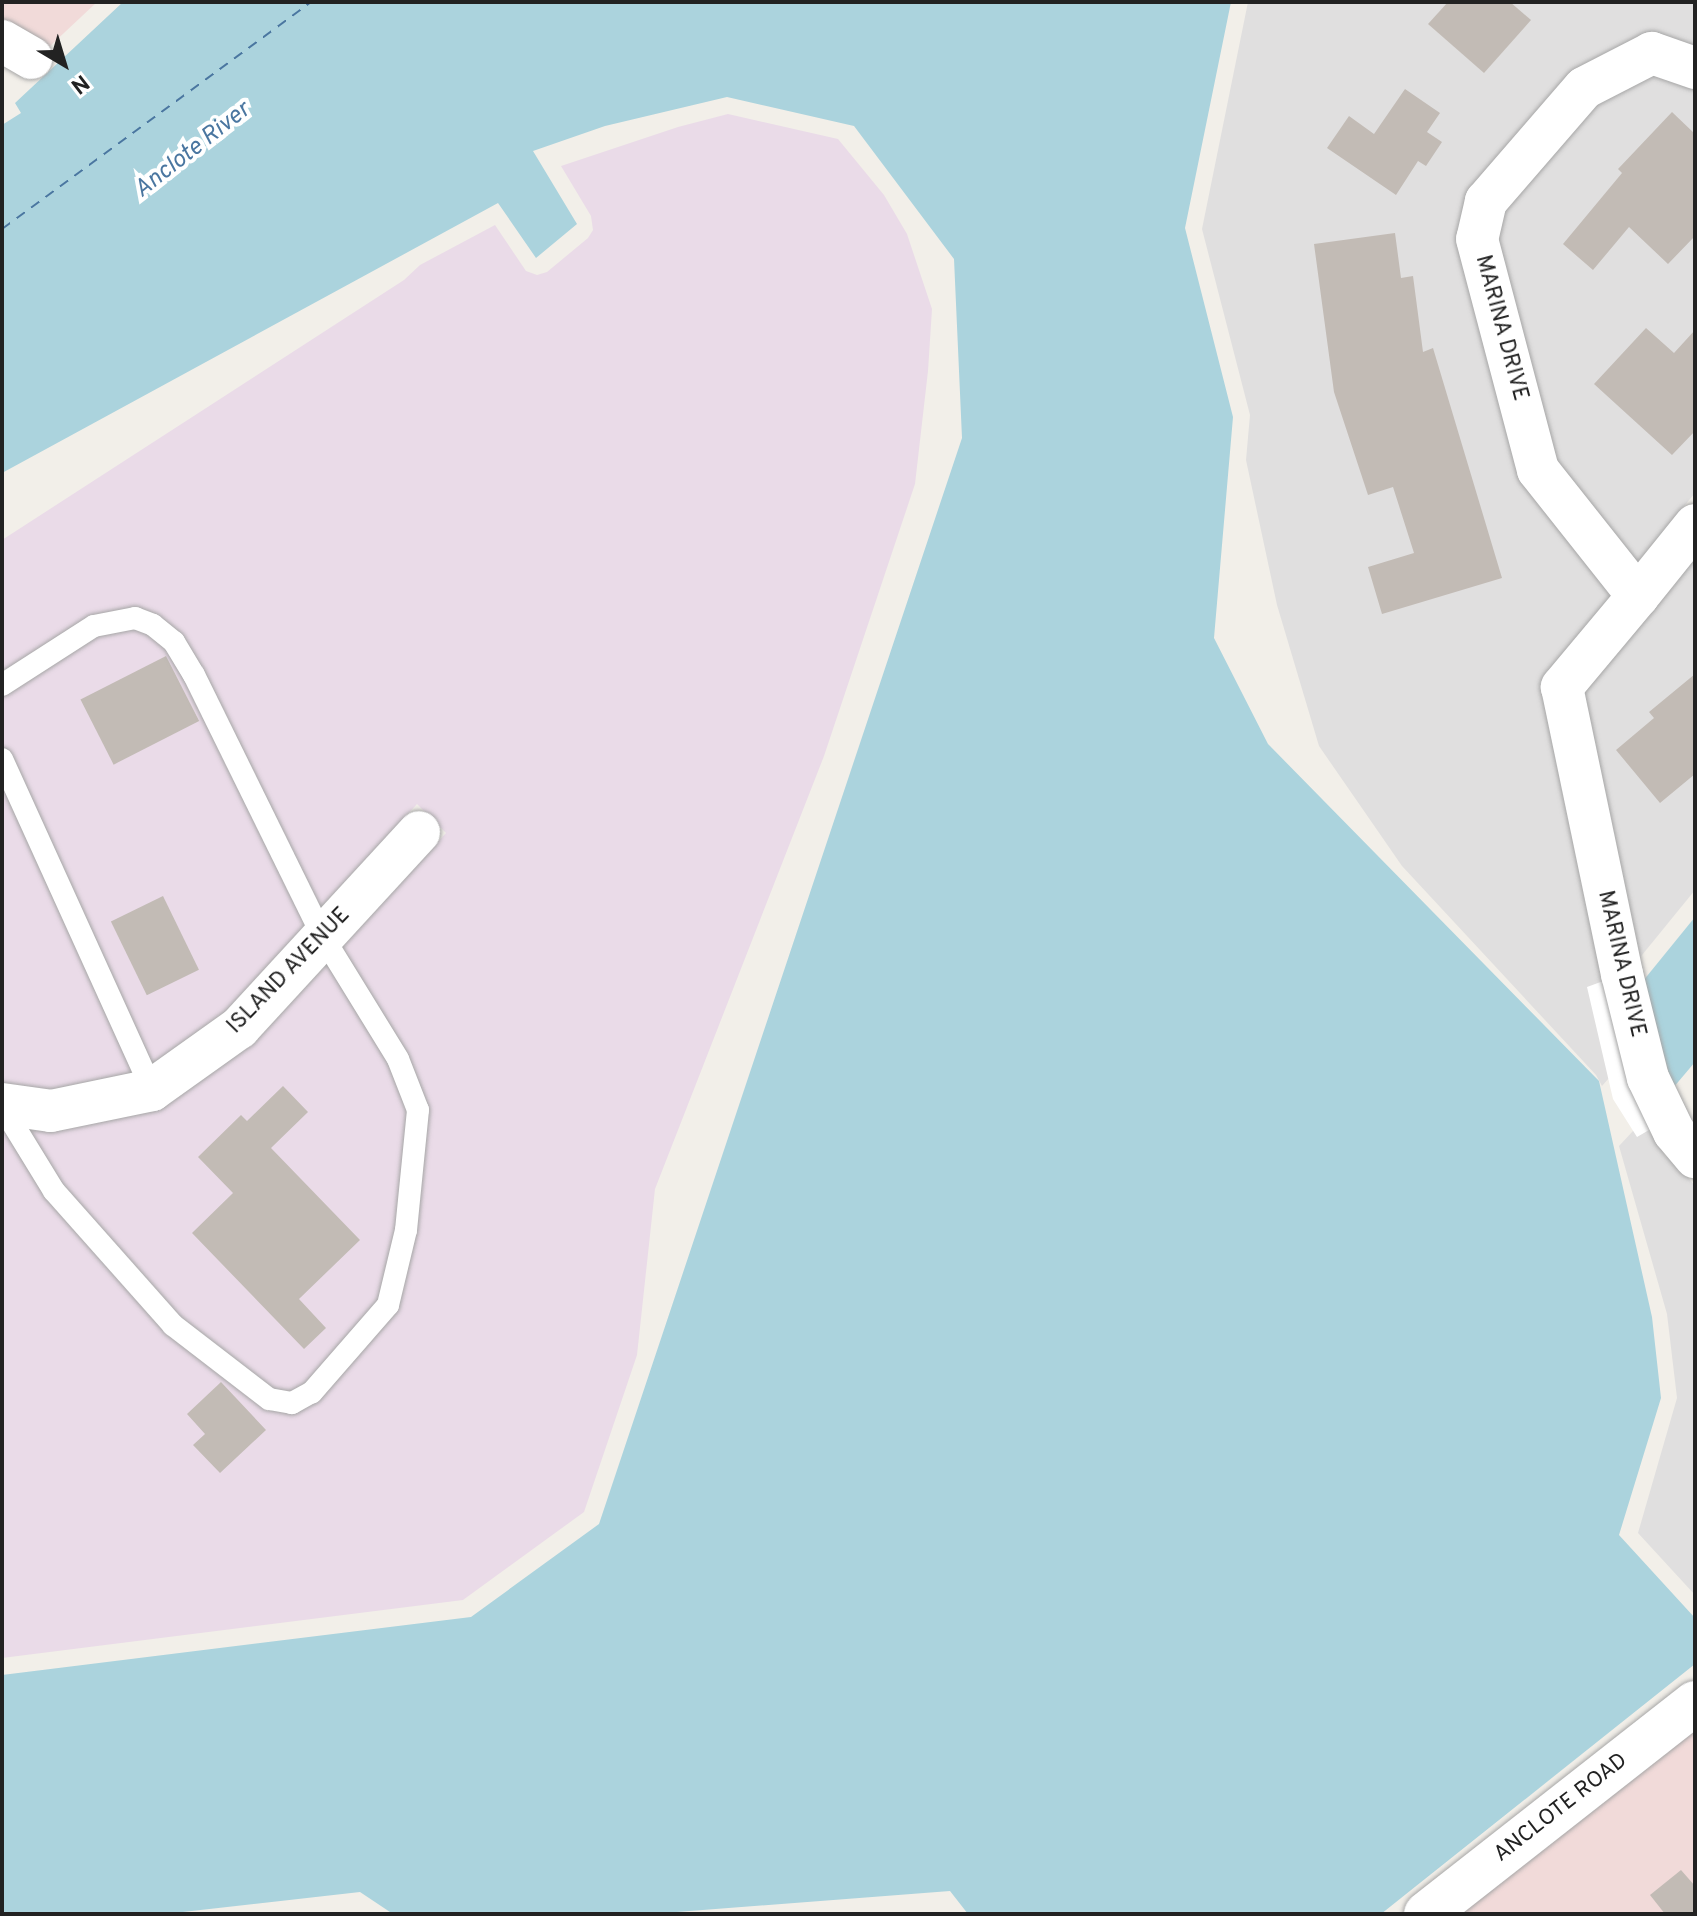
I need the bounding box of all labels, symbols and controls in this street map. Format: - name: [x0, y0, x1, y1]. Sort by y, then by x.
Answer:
- north arrow: [24, 24, 104, 104]
- text: N: [65, 68, 94, 99]
- water label: Anclote River: [129, 97, 257, 205]
- street label: MARINA DRIVE: [1469, 252, 1533, 404]
- street label: MARINA DRIVE: [1591, 888, 1651, 1040]
- street label: ISLAND AVENUE: [222, 902, 356, 1040]
- street label: ANCLOTE ROAD: [1489, 1748, 1633, 1868]

